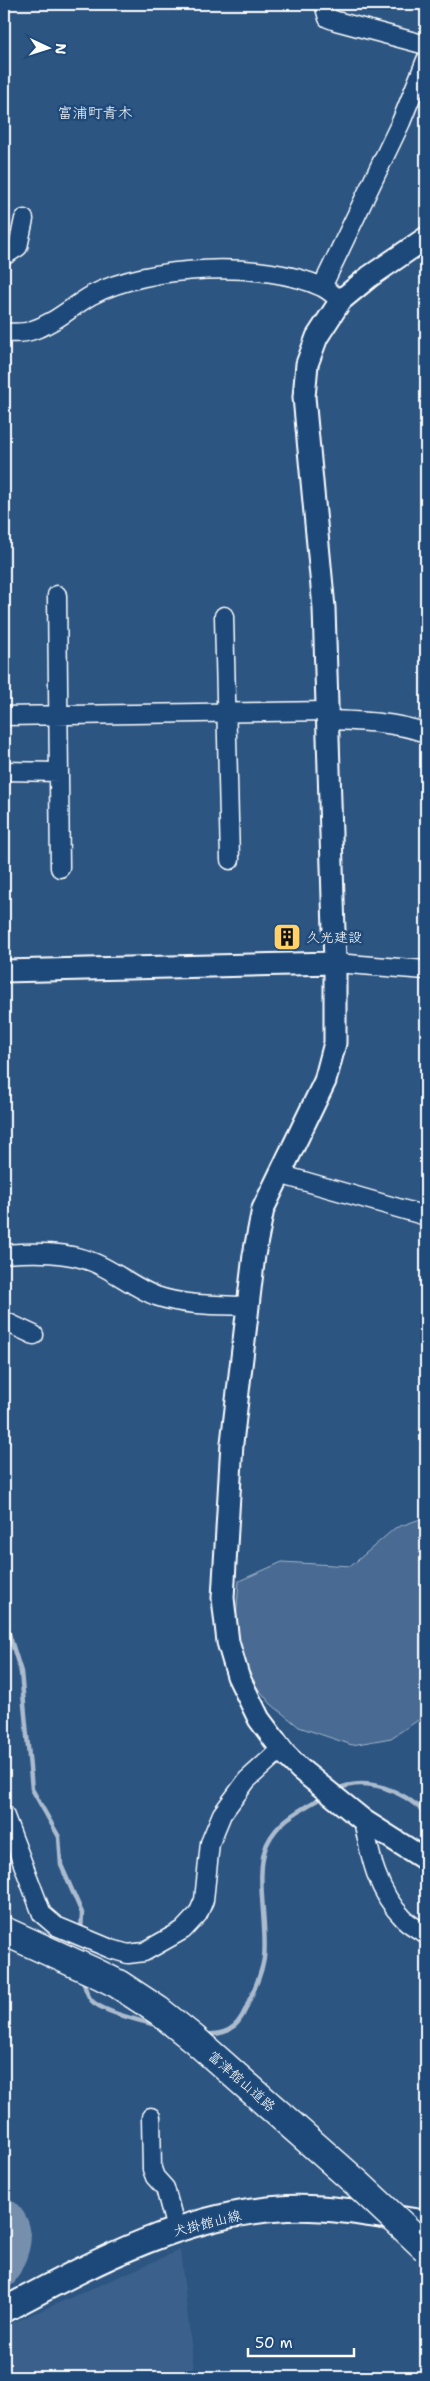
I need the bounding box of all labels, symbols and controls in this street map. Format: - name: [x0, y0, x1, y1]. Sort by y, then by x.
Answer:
- north arrow: [22, 22, 72, 72]
- text: N: [52, 43, 70, 55]
- district label: 富浦町青木: [57, 103, 133, 123]
- building icon: 久光建設: [272, 922, 302, 952]
- place label: 久光建設: [306, 928, 362, 946]
- street label: 富津館山道路: [204, 2047, 280, 2115]
- street label: 犬掛館山線: [171, 2206, 243, 2240]
- scale bar: [248, 2326, 354, 2358]
- text: 50 m: [255, 2333, 293, 2353]

